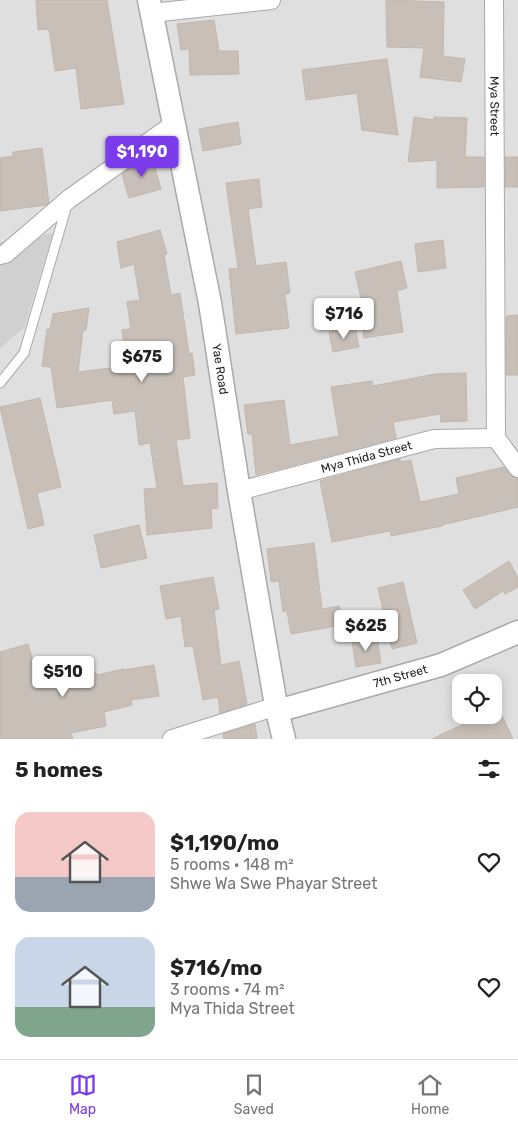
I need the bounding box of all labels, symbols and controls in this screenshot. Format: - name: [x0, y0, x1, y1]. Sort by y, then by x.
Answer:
- street label: Mya Street: [487, 76, 502, 136]
- pin: $1,190: [101, 136, 183, 178]
- text: $1,190: [116, 142, 168, 161]
- pin: $716: [314, 298, 374, 340]
- text: $716: [325, 304, 363, 323]
- pin: $675: [112, 340, 172, 383]
- street label: Yae Road: [209, 343, 231, 396]
- text: $675: [122, 347, 162, 366]
- street label: Mya Thida Street: [320, 438, 414, 476]
- pin: $625: [336, 610, 396, 652]
- text: $625: [345, 616, 387, 635]
- pin: $510: [33, 656, 93, 698]
- text: $510: [43, 662, 83, 681]
- street label: 7th Street: [371, 662, 429, 691]
- map controls: [452, 674, 502, 724]
- button: locate: [452, 674, 502, 724]
- icon: filters: [475, 755, 503, 783]
- text: 5 homes: [15, 757, 103, 782]
- text: $1,190/mo: [170, 830, 279, 855]
- icon: home: [55, 832, 115, 892]
- icon: heart: [475, 848, 503, 876]
- text: 5 rooms · 148 m²: [170, 855, 294, 874]
- text: Shwe Wa Swe Phayar Street: [170, 874, 377, 893]
- text: $716/mo: [170, 955, 262, 980]
- icon: home: [55, 957, 115, 1017]
- icon: heart: [475, 973, 503, 1001]
- text: 3 rooms · 74 m²: [170, 980, 285, 999]
- text: Mya Thida Street: [170, 999, 295, 1018]
- tab: Map: [69, 1071, 97, 1118]
- tab: Saved: [234, 1071, 274, 1118]
- tab: Home: [411, 1071, 449, 1118]

